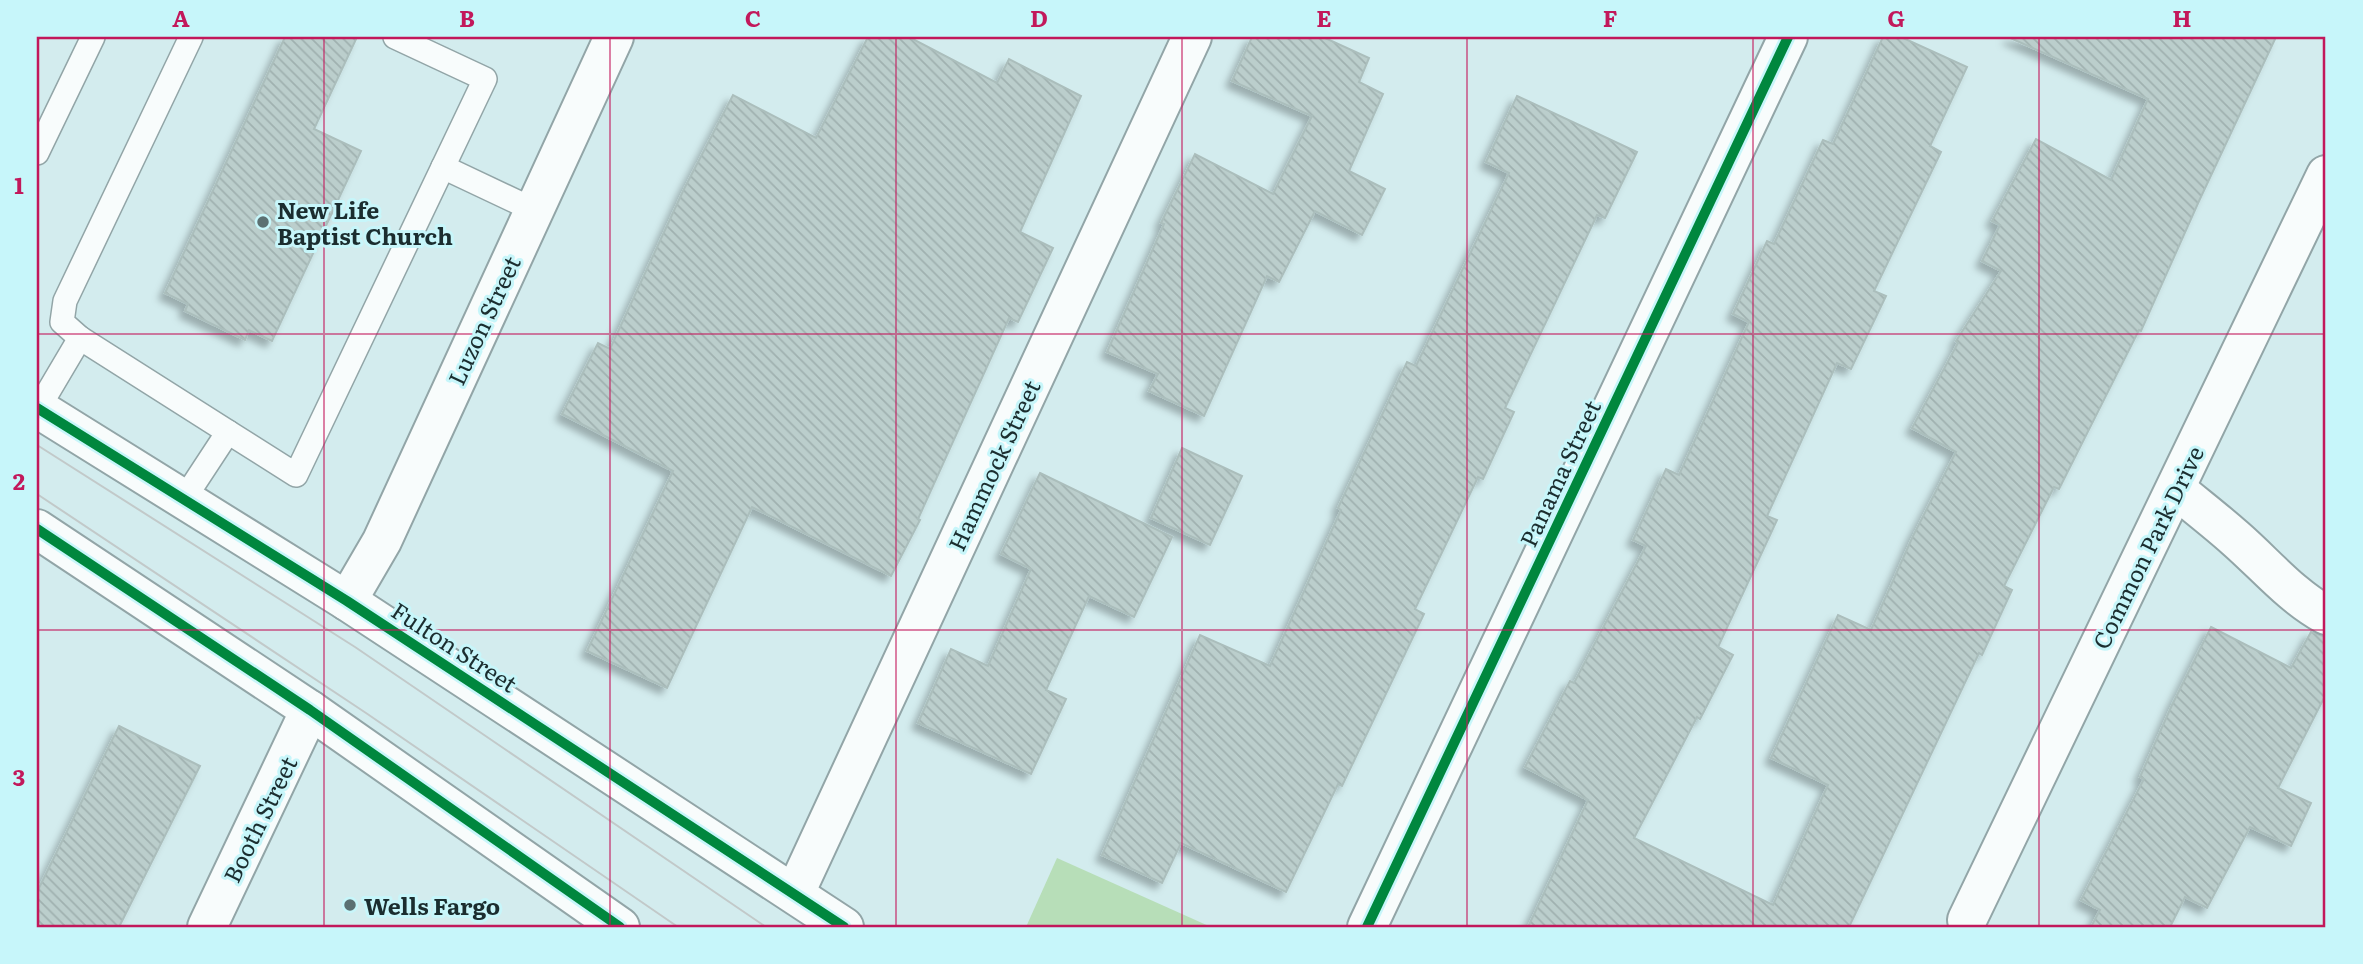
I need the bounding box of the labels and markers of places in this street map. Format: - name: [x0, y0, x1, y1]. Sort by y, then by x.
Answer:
- place label: New Life Baptist Church: [277, 192, 453, 252]
- marker: New Life Baptist Church: [255, 214, 271, 230]
- place label: Wells Fargo: [364, 888, 500, 922]
- marker: Wells Fargo: [342, 897, 358, 913]

